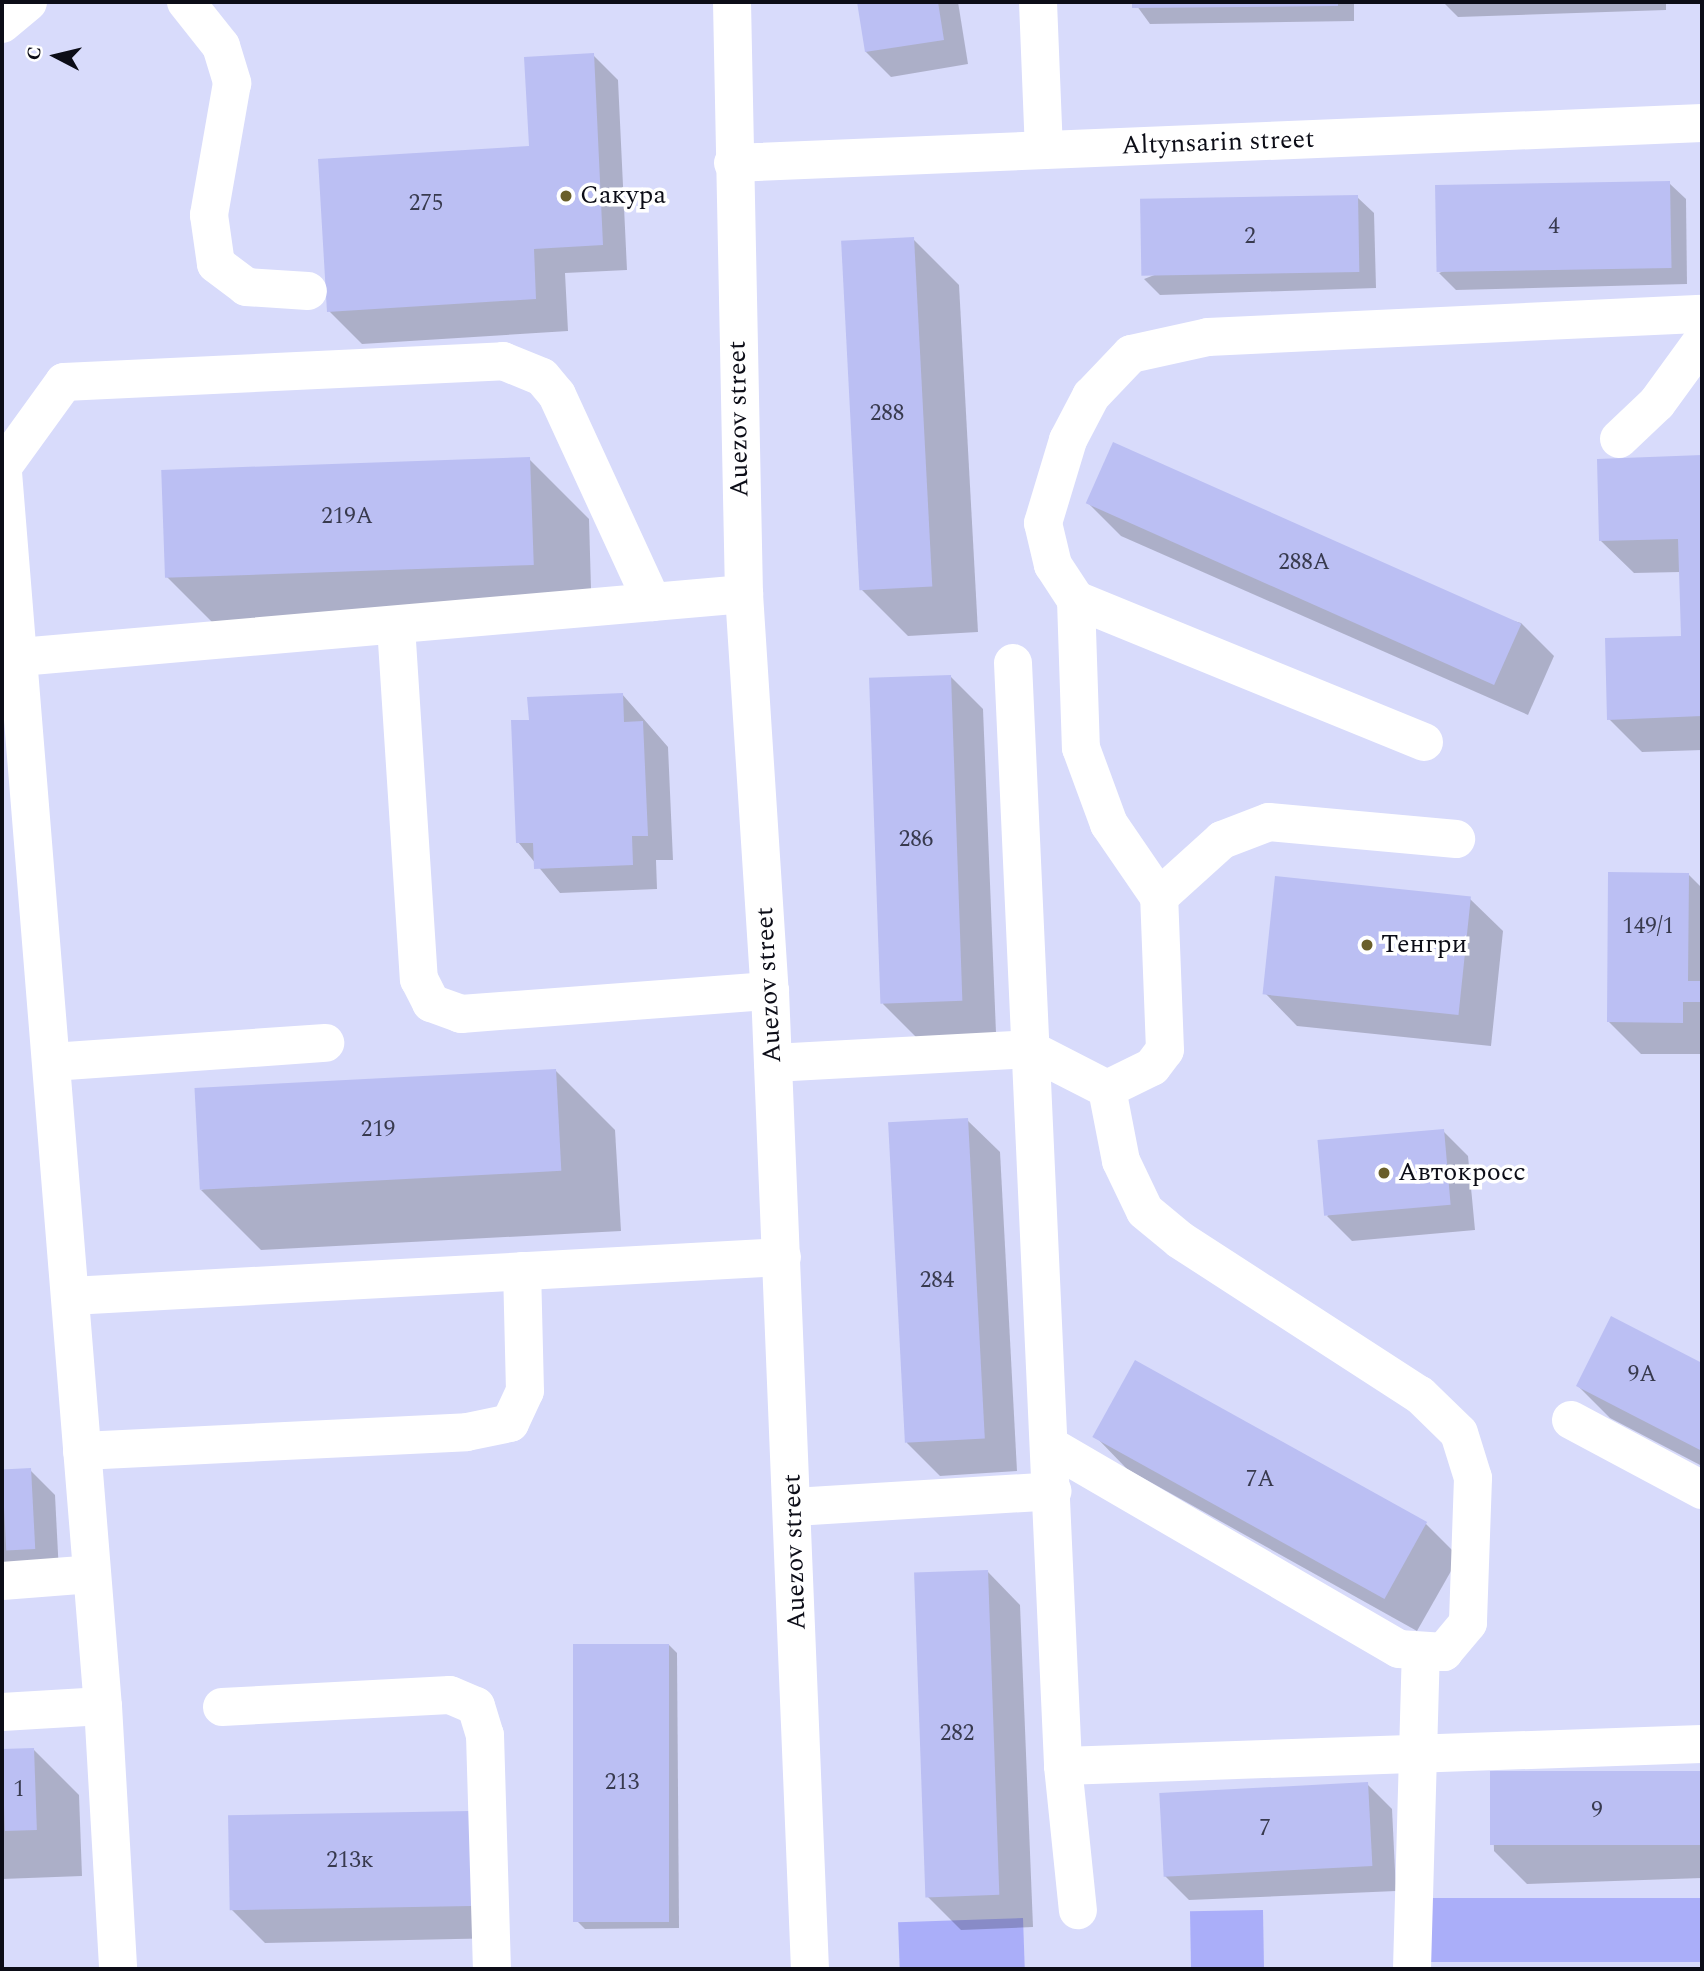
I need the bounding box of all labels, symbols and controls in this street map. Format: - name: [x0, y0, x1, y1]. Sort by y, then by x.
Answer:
- north arrow: [21, 21, 91, 91]
- text: С: [19, 45, 50, 62]
- street label: Altynsarin street: [1121, 124, 1315, 162]
- place label: Сакура: [580, 180, 666, 212]
- marker: Сакура: [558, 188, 574, 204]
- house number: 275: [409, 190, 443, 218]
- house number: 4: [1548, 213, 1560, 241]
- house number: 2: [1244, 223, 1256, 251]
- street label: Auezov street: [722, 340, 756, 498]
- house number: 288: [870, 400, 904, 428]
- house number: 219А: [321, 503, 373, 531]
- house number: 288А: [1278, 549, 1330, 577]
- house number: 286: [899, 826, 933, 854]
- street label: Auezov street: [749, 906, 789, 1064]
- house number: 149/1: [1622, 913, 1674, 941]
- place label: Тенгри: [1381, 929, 1467, 961]
- marker: Тенгри: [1359, 937, 1375, 953]
- house number: 219: [361, 1116, 395, 1144]
- place label: Автокросс: [1398, 1157, 1526, 1189]
- marker: Автокросс: [1376, 1165, 1392, 1181]
- house number: 284: [920, 1267, 954, 1295]
- house number: 9А: [1628, 1361, 1656, 1389]
- house number: 7А: [1246, 1466, 1274, 1494]
- street label: Auezov street: [777, 1473, 813, 1631]
- house number: 282: [940, 1720, 974, 1748]
- house number: 213: [605, 1769, 639, 1797]
- house number: 1: [13, 1776, 25, 1804]
- house number: 9: [1591, 1797, 1603, 1825]
- house number: 7: [1259, 1815, 1271, 1843]
- house number: 213к: [326, 1847, 374, 1875]

